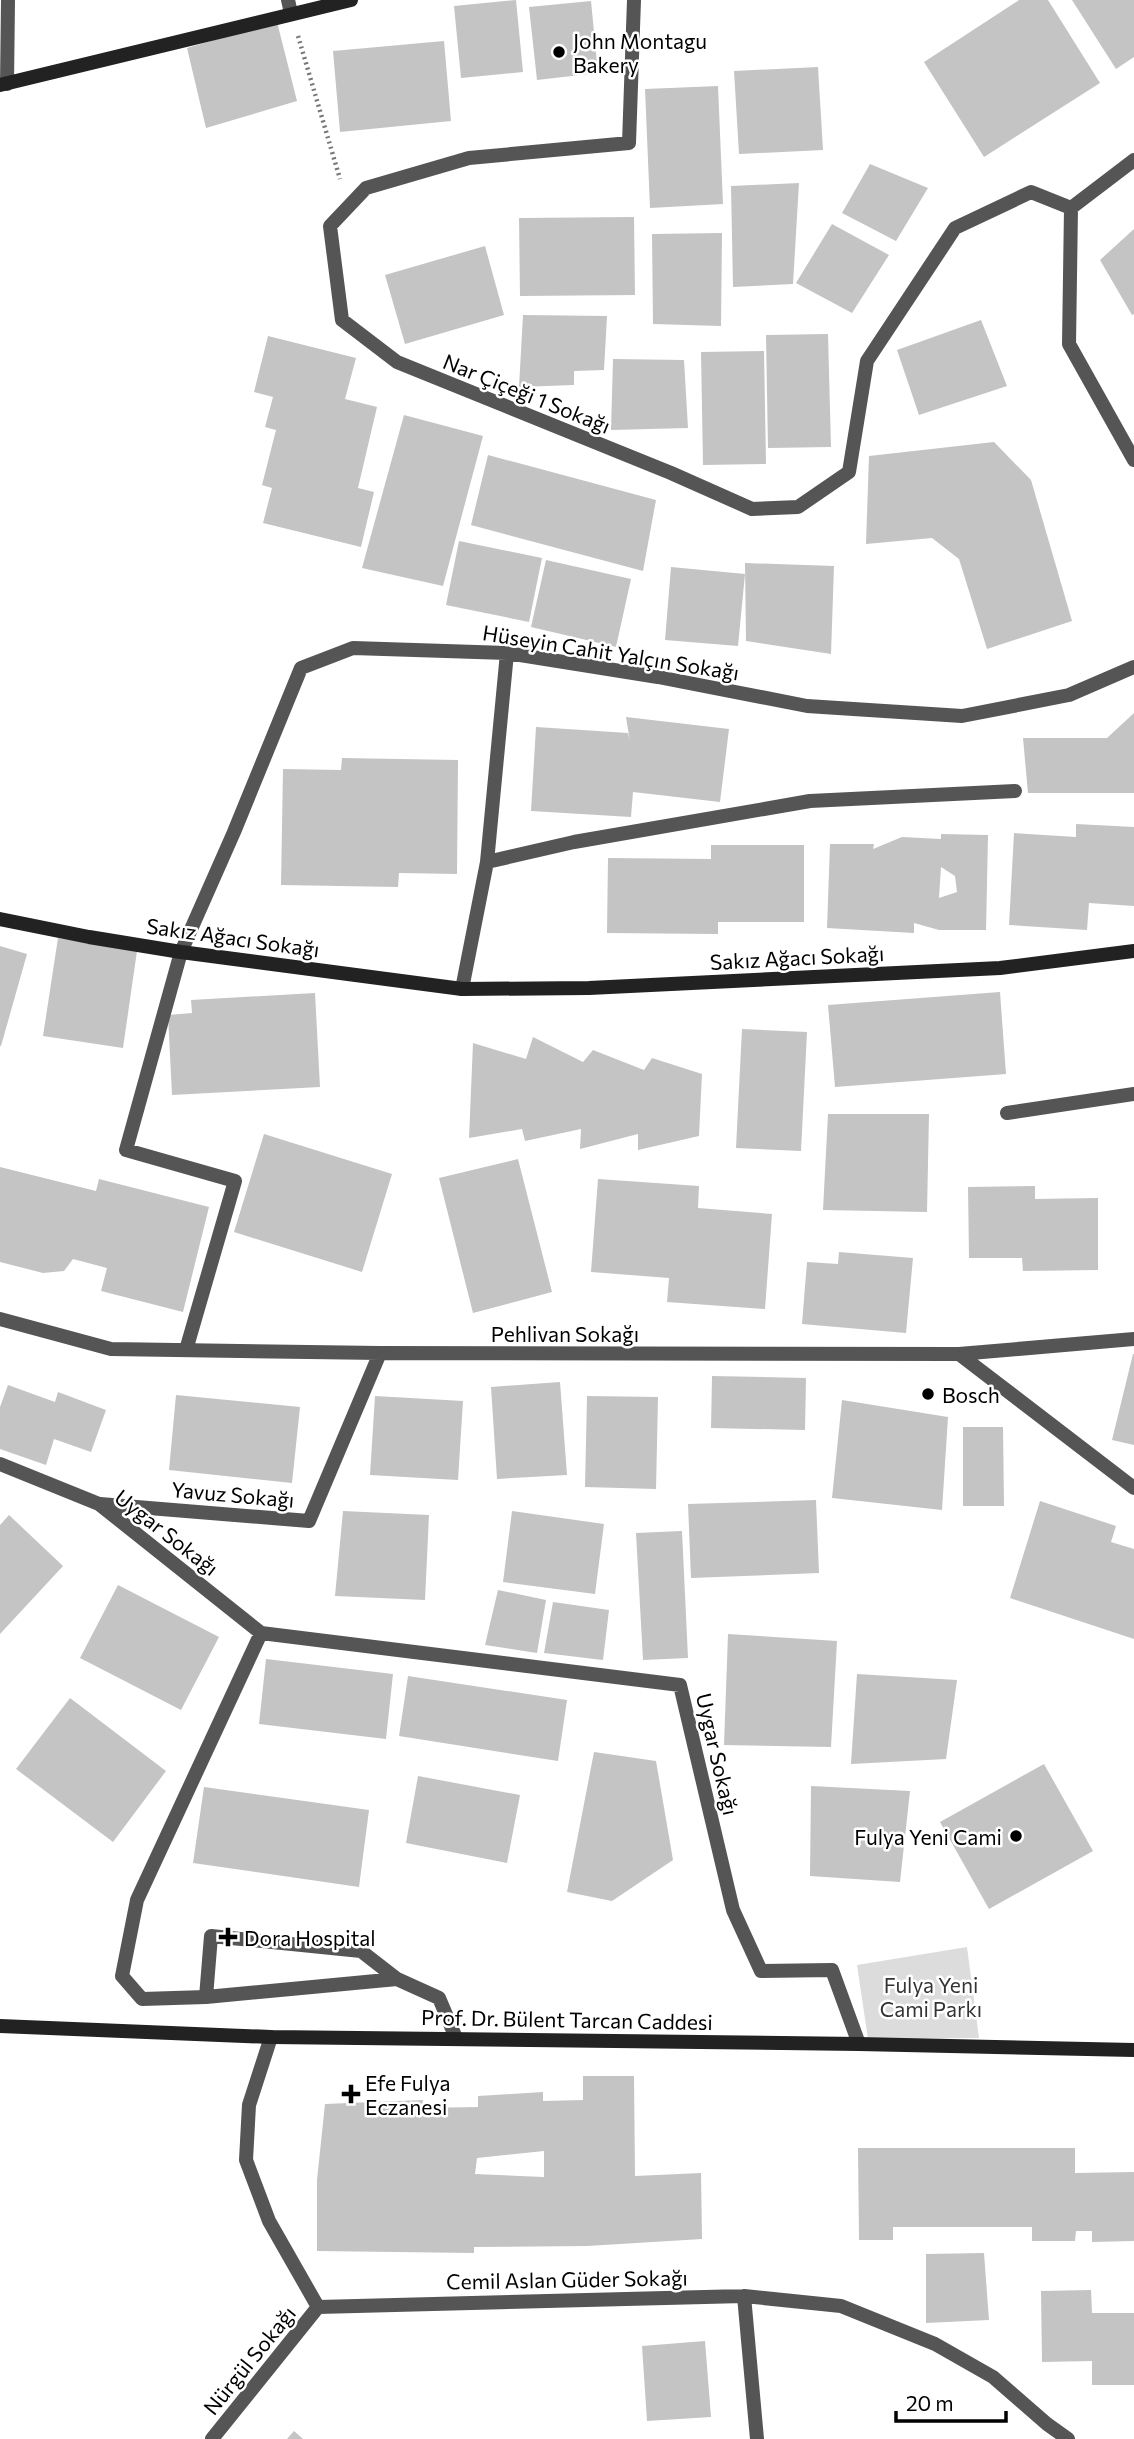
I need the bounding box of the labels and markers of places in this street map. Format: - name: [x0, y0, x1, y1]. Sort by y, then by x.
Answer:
- place label: John Montagu Bakery: [573, 28, 707, 77]
- marker: John Montagu Bakery: [551, 44, 567, 60]
- place label: Bosch: [942, 1382, 1000, 1407]
- marker: Bosch: [920, 1386, 936, 1402]
- place label: Fulya Yeni Cami: [854, 1824, 1002, 1849]
- marker: Fulya Yeni Cami: [1008, 1828, 1024, 1844]
- place label: Dora Hospital: [244, 1925, 376, 1950]
- marker: Dora Hospital: [218, 1927, 238, 1947]
- place label: Efe Fulya Eczanesi: [365, 2070, 451, 2119]
- marker: Efe Fulya Eczanesi: [343, 2086, 359, 2102]

